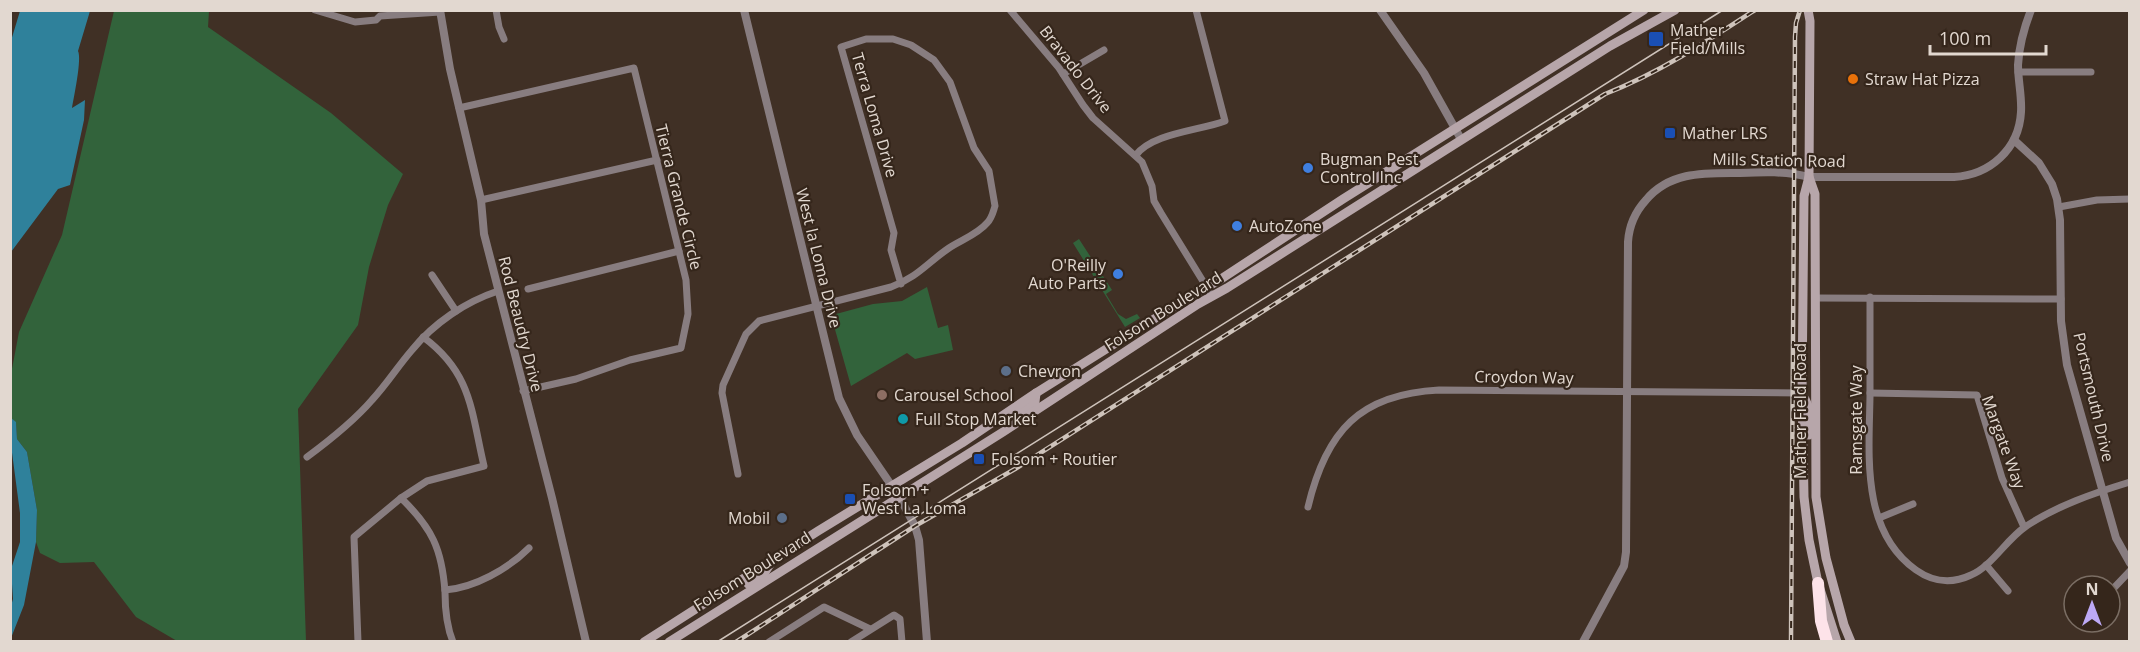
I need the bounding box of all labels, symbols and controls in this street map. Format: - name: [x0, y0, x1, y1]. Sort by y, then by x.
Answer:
- scale bar: [1930, 18, 2046, 56]
- place label: Mather Field/Mills: [1670, 19, 1745, 59]
- street label: Bravado Drive: [1035, 21, 1117, 117]
- text: 100 m: [1939, 26, 1991, 50]
- marker: Mather Field/Mills: [1647, 30, 1665, 48]
- street label: Terra Loma Drive: [847, 50, 903, 180]
- place label: Straw Hat Pizza: [1865, 68, 1980, 90]
- marker: Straw Hat Pizza: [1846, 72, 1860, 86]
- street label: Tierra Grande Circle: [650, 122, 708, 272]
- place label: Mather LRS: [1682, 122, 1768, 144]
- marker: Mather LRS: [1663, 126, 1677, 140]
- place label: Bugman Pest Control Inc: [1320, 148, 1419, 188]
- street label: Mills Station Road: [1712, 148, 1846, 172]
- marker: Bugman Pest Control Inc: [1301, 161, 1315, 175]
- street label: West la Loma Drive: [791, 186, 847, 330]
- place label: AutoZone: [1249, 215, 1322, 237]
- marker: AutoZone: [1230, 219, 1244, 233]
- street label: Rod Beaudry Drive: [493, 254, 549, 394]
- place label: O'Reilly Auto Parts: [1028, 254, 1107, 294]
- street label: Folsom Boulevard: [1100, 266, 1226, 356]
- marker: O'Reilly Auto Parts: [1111, 267, 1125, 281]
- street label: Portsmouth Drive: [2068, 330, 2120, 464]
- street label: Mather Field Road: [1789, 343, 1811, 479]
- place label: Chevron: [1018, 360, 1081, 382]
- marker: Chevron: [999, 364, 1013, 378]
- street label: Ramsgate Way: [1845, 364, 1867, 475]
- street label: Croydon Way: [1474, 365, 1575, 389]
- place label: Carousel School: [894, 384, 1013, 406]
- marker: Carousel School: [875, 388, 889, 402]
- street label: Margate Way: [1977, 392, 2031, 493]
- place label: Full Stop Market: [915, 408, 1037, 430]
- marker: Full Stop Market: [896, 412, 910, 426]
- place label: Folsom + Routier: [991, 448, 1117, 470]
- marker: Folsom + Routier: [972, 452, 986, 466]
- place label: Folsom + West La Loma: [862, 479, 966, 519]
- marker: Folsom + West La Loma: [843, 492, 857, 506]
- place label: Mobil: [728, 507, 770, 529]
- marker: Mobil: [775, 511, 789, 525]
- street label: Folsom Boulevard: [689, 526, 815, 616]
- north arrow: [2062, 574, 2122, 634]
- text: N: [2085, 578, 2099, 600]

